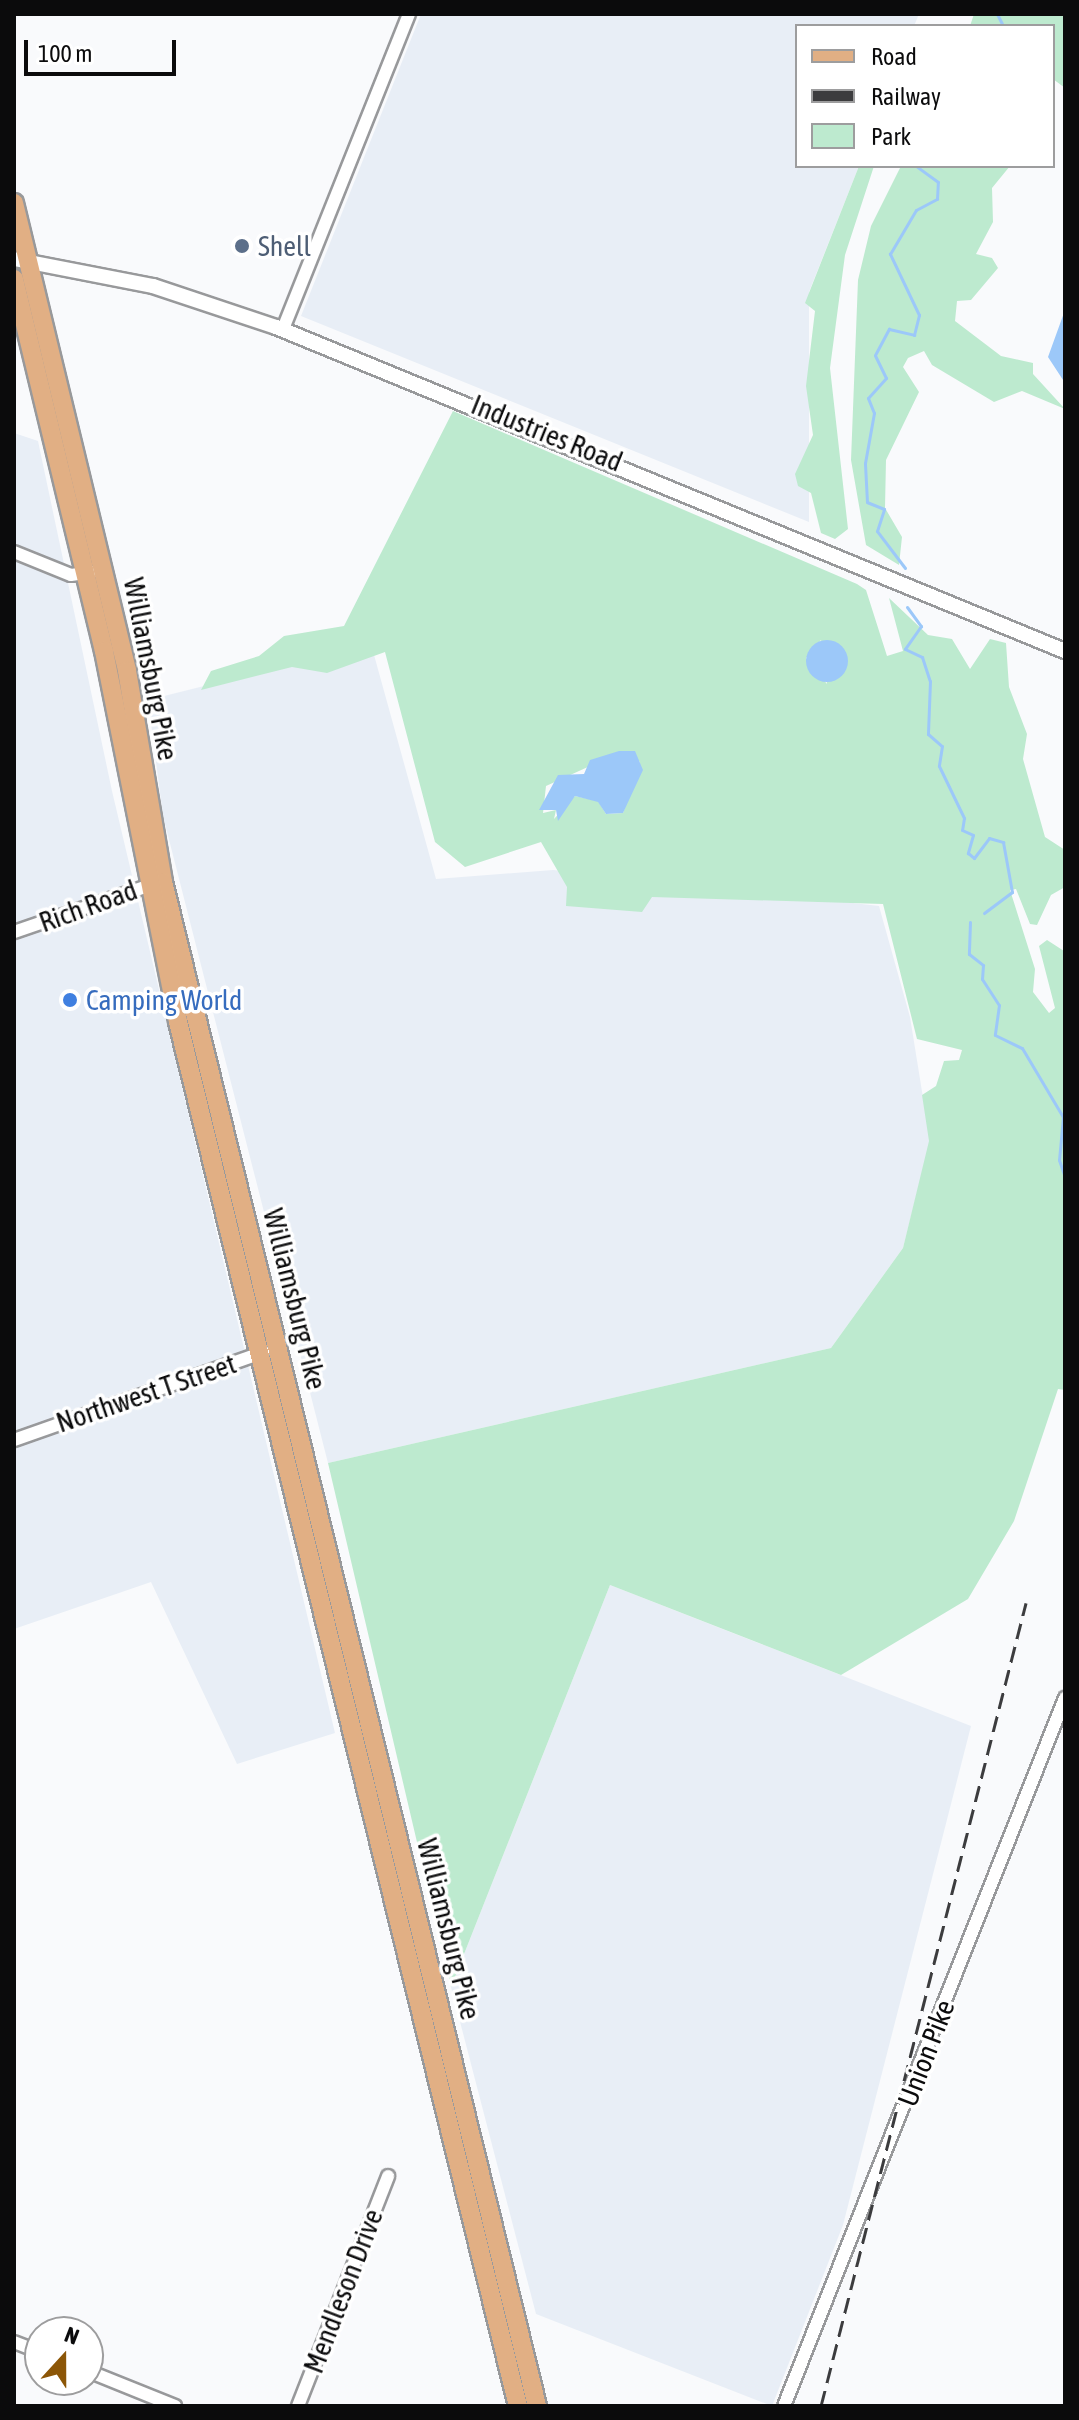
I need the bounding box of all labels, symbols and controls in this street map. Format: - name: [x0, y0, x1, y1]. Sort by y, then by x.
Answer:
- scale bar: [28, 24, 180, 74]
- legend: [795, 24, 1055, 168]
- text: 100 m: [38, 40, 92, 67]
- text: Road: [871, 43, 917, 70]
- text: Railway: [871, 83, 941, 110]
- text: Park: [871, 123, 911, 150]
- place label: Shell: [258, 229, 311, 263]
- marker: Shell: [233, 237, 251, 255]
- street label: Industries Road: [467, 387, 627, 479]
- street label: Williamsburg Pike: [117, 575, 185, 763]
- street label: Rich Road: [34, 873, 142, 939]
- place label: Camping World: [86, 983, 242, 1017]
- marker: Camping World: [61, 991, 79, 1009]
- street label: Williamsburg Pike: [256, 1205, 334, 1393]
- street label: Northwest T Street: [52, 1347, 240, 1439]
- street label: Williamsburg Pike: [410, 1835, 488, 2023]
- street label: Union Pike: [890, 1995, 962, 2111]
- street label: Mendleson Drive: [296, 2204, 390, 2378]
- north arrow: [24, 2316, 104, 2396]
- text: N: [61, 2321, 83, 2350]

